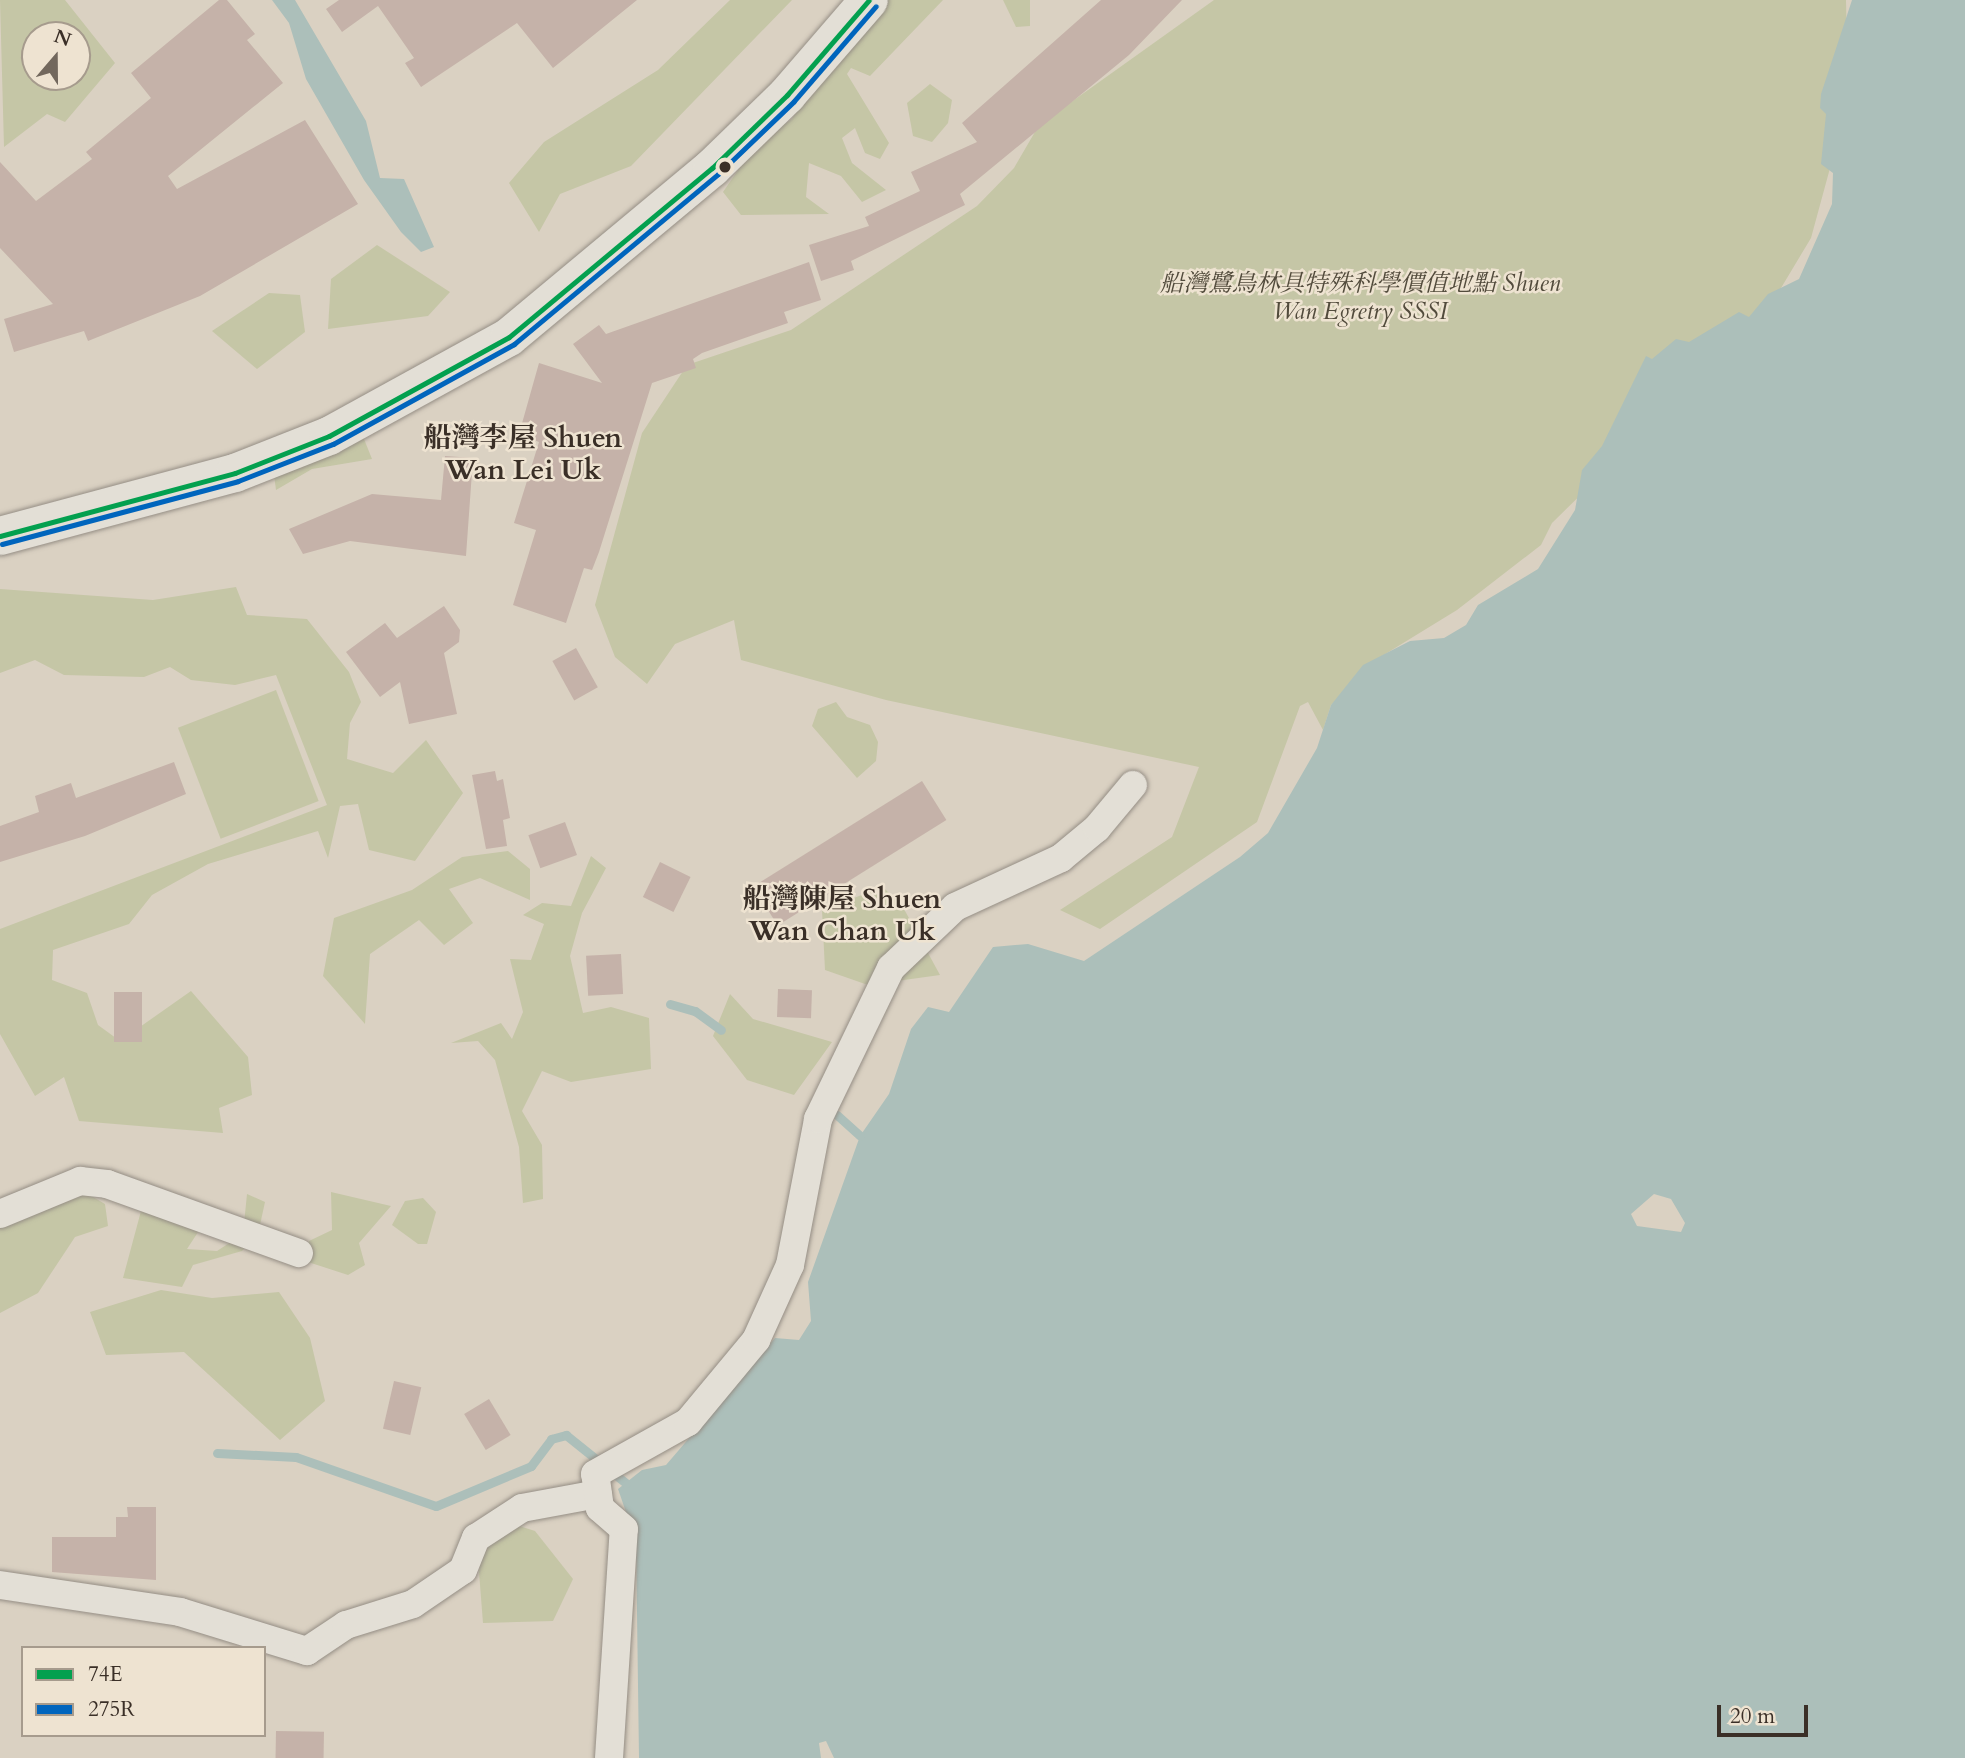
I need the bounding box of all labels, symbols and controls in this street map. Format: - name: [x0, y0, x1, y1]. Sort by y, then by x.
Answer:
- north arrow: [21, 21, 91, 91]
- text: N: [50, 23, 75, 53]
- unlabelled marker: [718, 160, 732, 174]
- park label: 船灣鷺鳥林具特殊科學價值地點 Shuen Wan Egretry SSSI: [1160, 270, 1560, 326]
- district label: 船灣李屋 Shuen Wan Lei Uk: [424, 421, 622, 487]
- district label: 船灣陳屋 Shuen Wan Chan Uk: [743, 882, 941, 948]
- legend: [21, 1646, 266, 1737]
- text: 74E: [88, 1660, 122, 1689]
- scale bar: [1720, 1692, 1811, 1736]
- text: 275R: [88, 1695, 135, 1724]
- text: 20 m: [1730, 1702, 1775, 1731]

